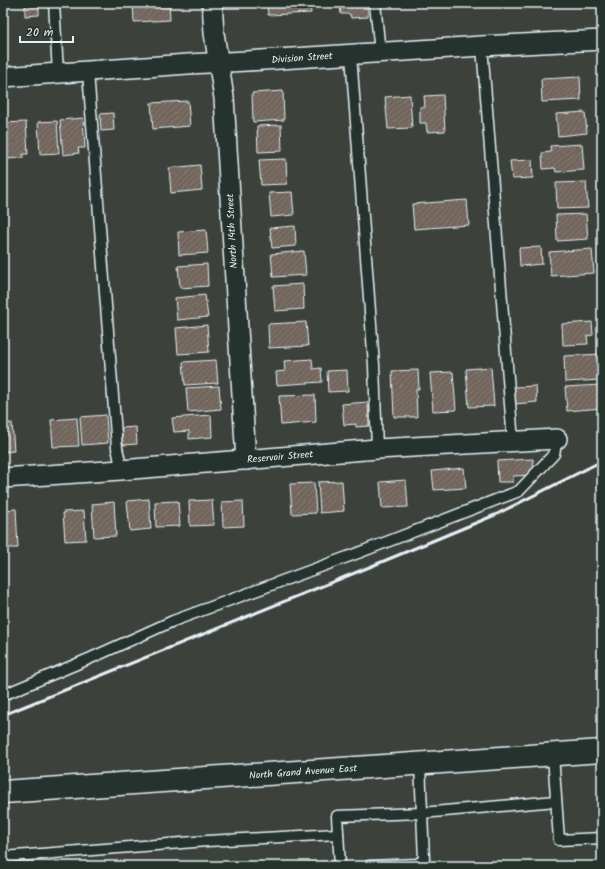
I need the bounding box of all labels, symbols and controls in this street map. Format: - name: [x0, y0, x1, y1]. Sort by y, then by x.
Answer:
- scale bar: [20, 18, 73, 44]
- text: 20 m: [26, 23, 54, 42]
- street label: Division Street: [271, 48, 333, 68]
- street label: North 14th Street: [222, 193, 242, 269]
- street label: Reservoir Street: [246, 446, 314, 468]
- street label: North Grand Avenue East: [248, 760, 358, 784]

